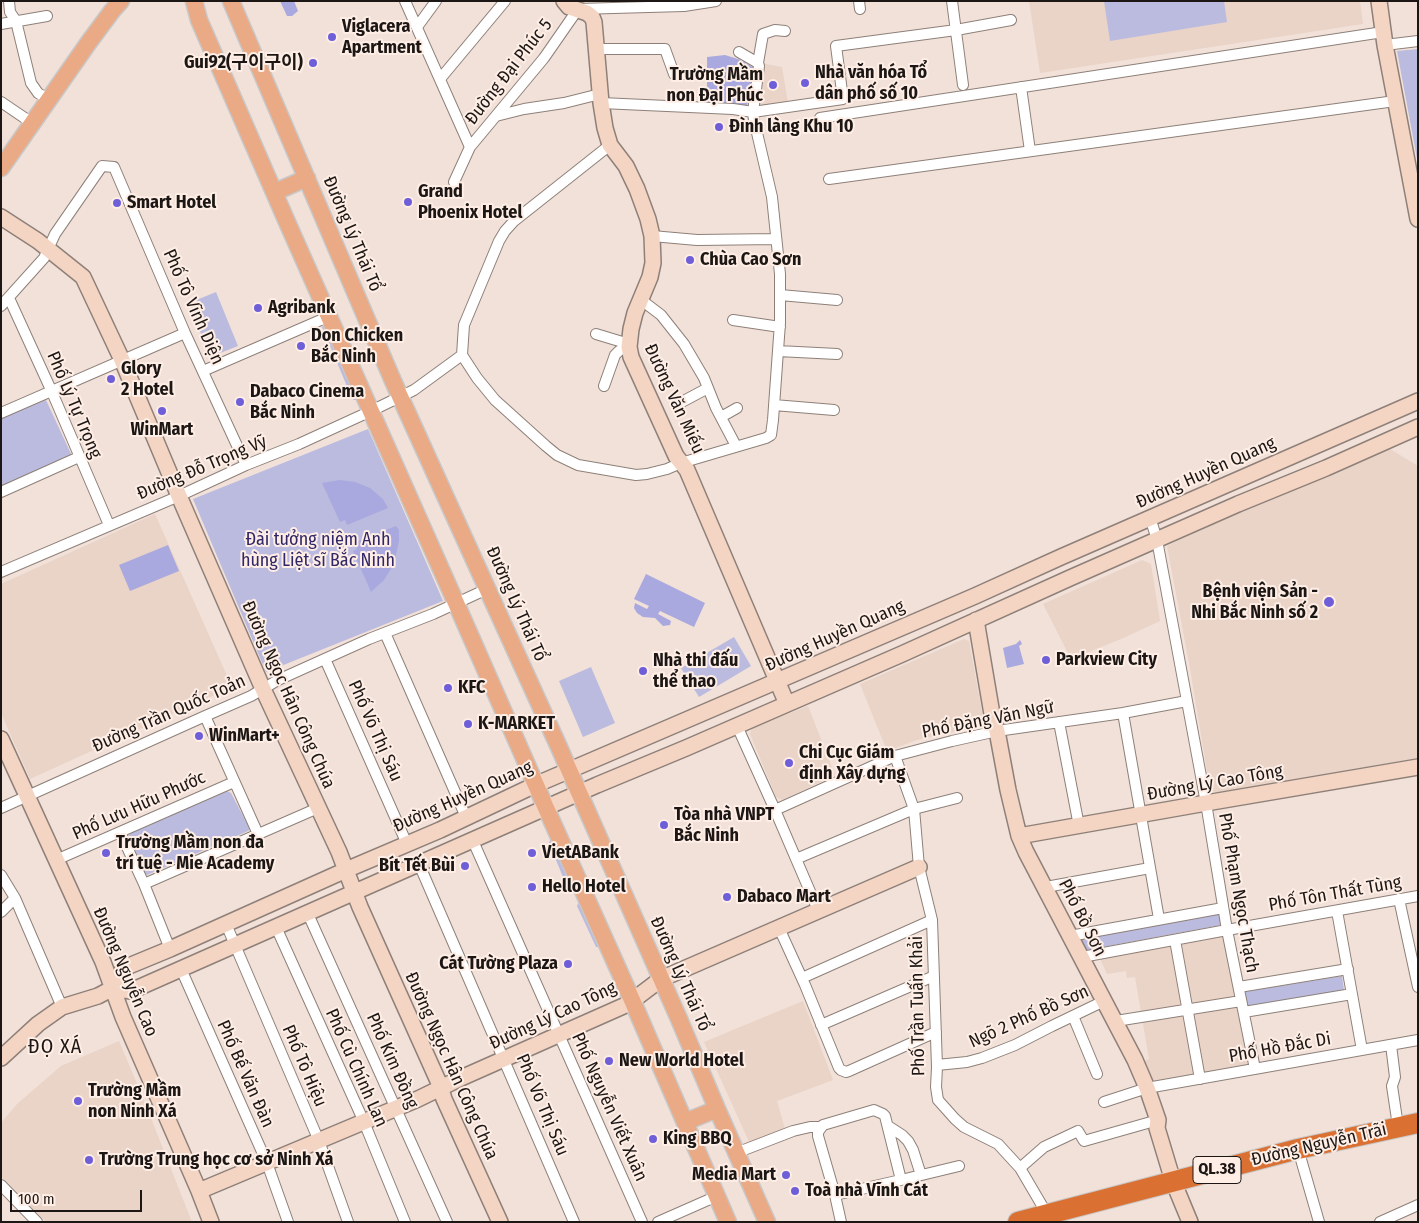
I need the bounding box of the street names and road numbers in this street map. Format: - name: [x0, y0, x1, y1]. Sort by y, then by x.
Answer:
- street label: Đường Đại Phúc 5: [461, 15, 557, 129]
- street label: Đường Lý Thái Tổ: [318, 173, 386, 295]
- street label: Phố Tô Vĩnh Diện: [158, 246, 228, 368]
- street label: Đường Văn Miếu: [639, 341, 709, 457]
- street label: Phố Lý Tự Trọng: [42, 348, 106, 462]
- street label: Đường Đỗ Trọng Vỹ: [134, 431, 270, 505]
- street label: Đường Huyền Quang: [1133, 433, 1279, 513]
- street label: Đường Lý Thái Tổ: [481, 543, 551, 665]
- street label: Đường Huyền Quang: [762, 596, 908, 676]
- street label: Đường Ngọc Hân Công Chúa: [237, 598, 339, 792]
- street label: Đường Trần Quốc Toản: [89, 671, 249, 757]
- street label: Phố Võ Thị Sáu: [343, 677, 407, 785]
- street label: Phố Đặng Văn Ngữ: [920, 697, 1056, 743]
- street label: Đường Huyền Quang: [390, 757, 536, 837]
- street label: Đường Lý Cao Tông: [1145, 760, 1285, 806]
- street label: Phố Lưu Hữu Phước: [69, 767, 209, 845]
- street label: Phố Phạm Ngọc Thạch: [1213, 811, 1263, 975]
- street label: Phố Tôn Thất Tùng: [1267, 872, 1403, 916]
- street label: Phố Bồ Sơn: [1053, 876, 1111, 960]
- street label: Đường Nguyễn Cao: [88, 904, 162, 1040]
- street label: Đường Lý Thái Tổ: [645, 913, 715, 1035]
- street label: Phố Trần Tuấn Khải: [906, 936, 930, 1076]
- street label: Đường Ngọc Hân Công Chúa: [400, 969, 502, 1163]
- street label: Đường Lý Cao Tông: [486, 977, 620, 1055]
- street label: Ngõ 2 Phố Bồ Sơn: [966, 981, 1092, 1053]
- street label: Phố Cù Chính Lan: [320, 1006, 392, 1130]
- street label: Phố Kim Đồng: [361, 1010, 423, 1112]
- street label: Phố Bế Văn Đàn: [212, 1017, 278, 1131]
- street label: Phố Tô Hiệu: [277, 1022, 331, 1110]
- street label: Phố Hồ Đắc Di: [1227, 1028, 1333, 1068]
- street label: Phố Nguyễn Viết Xuân: [566, 1029, 652, 1185]
- street label: Phố Võ Thị Sáu: [511, 1051, 573, 1159]
- street label: Đường Nguyễn Trãi: [1249, 1119, 1389, 1171]
- road number: QL.38: [1193, 1156, 1241, 1184]

